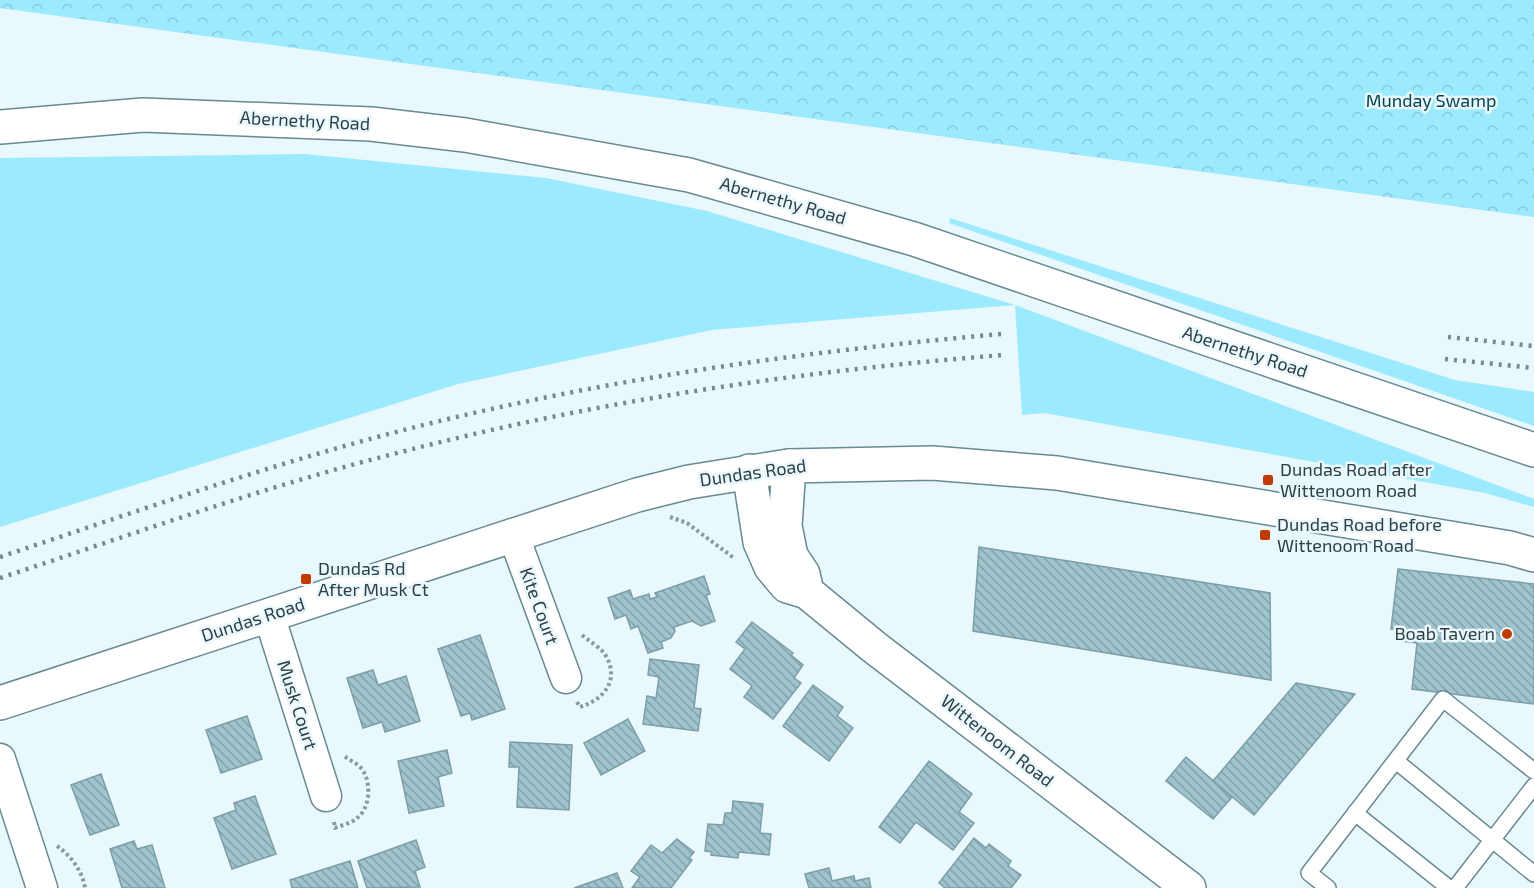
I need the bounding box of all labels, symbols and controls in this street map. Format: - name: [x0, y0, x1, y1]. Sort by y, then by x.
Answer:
- park label: Munday Swamp: [1366, 89, 1496, 111]
- street label: Abernethy Road: [239, 106, 371, 134]
- street label: Abernethy Road: [718, 171, 849, 229]
- street label: Abernethy Road: [1180, 320, 1311, 382]
- street label: Dundas Road: [698, 454, 808, 490]
- place label: Dundas Road after Wittenoom Road: [1280, 458, 1432, 501]
- marker: Dundas Road after Wittenoom Road: [1261, 473, 1275, 487]
- place label: Dundas Road before Wittenoom Road: [1277, 513, 1442, 556]
- marker: Dundas Road before Wittenoom Road: [1258, 528, 1272, 542]
- place label: Dundas Rd After Musk Ct: [318, 557, 429, 600]
- street label: Kite Court: [516, 564, 564, 647]
- marker: Dundas Rd After Musk Ct: [299, 572, 313, 586]
- street label: Dundas Road: [198, 592, 307, 646]
- place label: Boab Tavern: [1394, 622, 1495, 644]
- marker: Boab Tavern: [1500, 627, 1514, 641]
- street label: Musk Court: [273, 657, 323, 752]
- street label: Wittenoom Road: [937, 689, 1058, 791]

